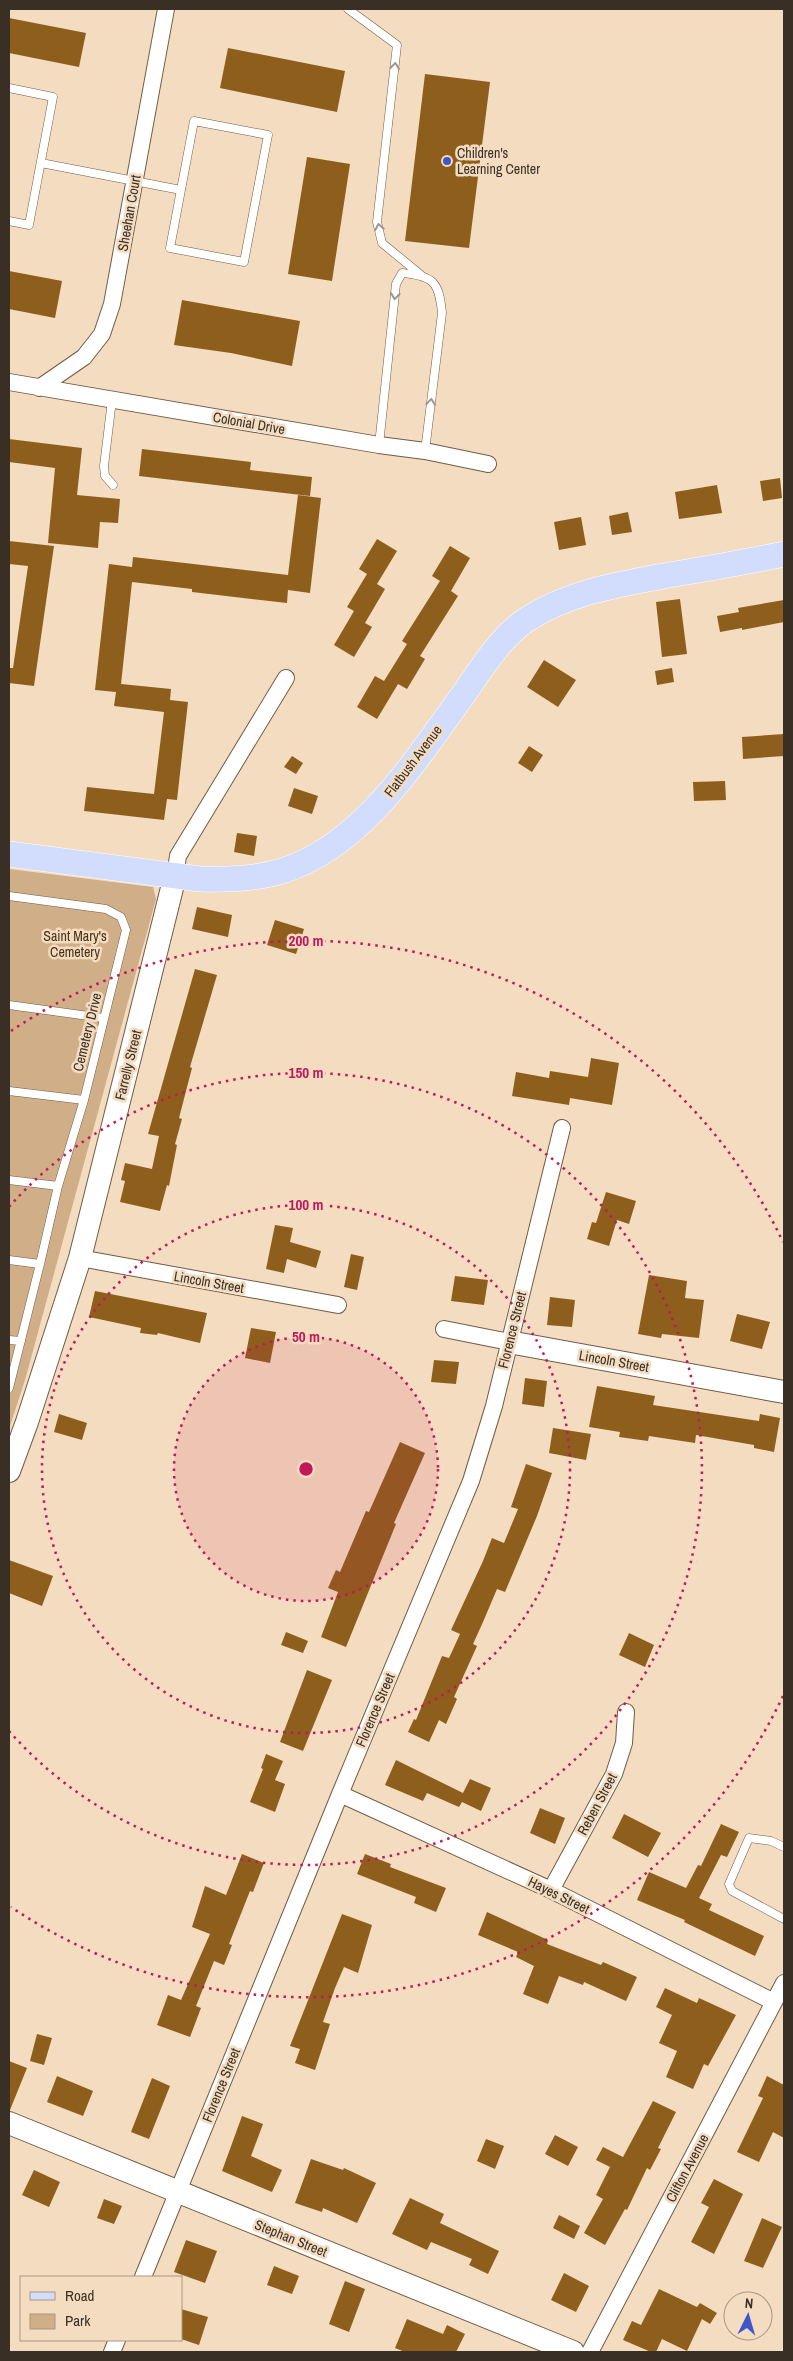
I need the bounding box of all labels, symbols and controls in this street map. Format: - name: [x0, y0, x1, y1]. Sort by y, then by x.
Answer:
- one-way arrow: [389, 62, 400, 70]
- place label: Children's Learning Center: [457, 144, 540, 178]
- marker: Children's Learning Center: [441, 155, 453, 167]
- street label: Sheehan Court: [113, 173, 145, 253]
- one-way arrow: [375, 223, 385, 232]
- one-way arrow: [390, 292, 401, 300]
- one-way arrow: [425, 398, 436, 406]
- street label: Colonial Drive: [212, 408, 286, 438]
- street label: Flatbush Avenue: [380, 722, 446, 800]
- park label: Saint Mary's Cemetery: [43, 927, 107, 961]
- text: 200 m: [289, 930, 323, 951]
- street label: Cemetery Drive: [69, 991, 105, 1073]
- street label: Farrelly Street: [111, 1028, 145, 1102]
- text: 150 m: [289, 1062, 323, 1083]
- text: 100 m: [289, 1194, 323, 1215]
- street label: Lincoln Street: [173, 1267, 245, 1297]
- street label: Florence Street: [494, 1290, 530, 1370]
- text: 50 m: [292, 1326, 320, 1347]
- street label: Lincoln Street: [578, 1346, 650, 1376]
- centre of rings: [297, 1460, 315, 1478]
- street label: Florence Street: [351, 1670, 399, 1750]
- street label: Reben Street: [573, 1770, 621, 1838]
- street label: Hayes Street: [525, 1872, 593, 1918]
- street label: Florence Street: [198, 2045, 244, 2125]
- street label: Clifton Avenue: [662, 2131, 712, 2205]
- street label: Stephan Street: [252, 2215, 330, 2261]
- legend: [20, 2276, 182, 2341]
- text: Road: [65, 2285, 94, 2306]
- north arrow: [723, 2291, 773, 2341]
- text: N: [744, 2294, 754, 2312]
- text: Park: [65, 2310, 91, 2331]

